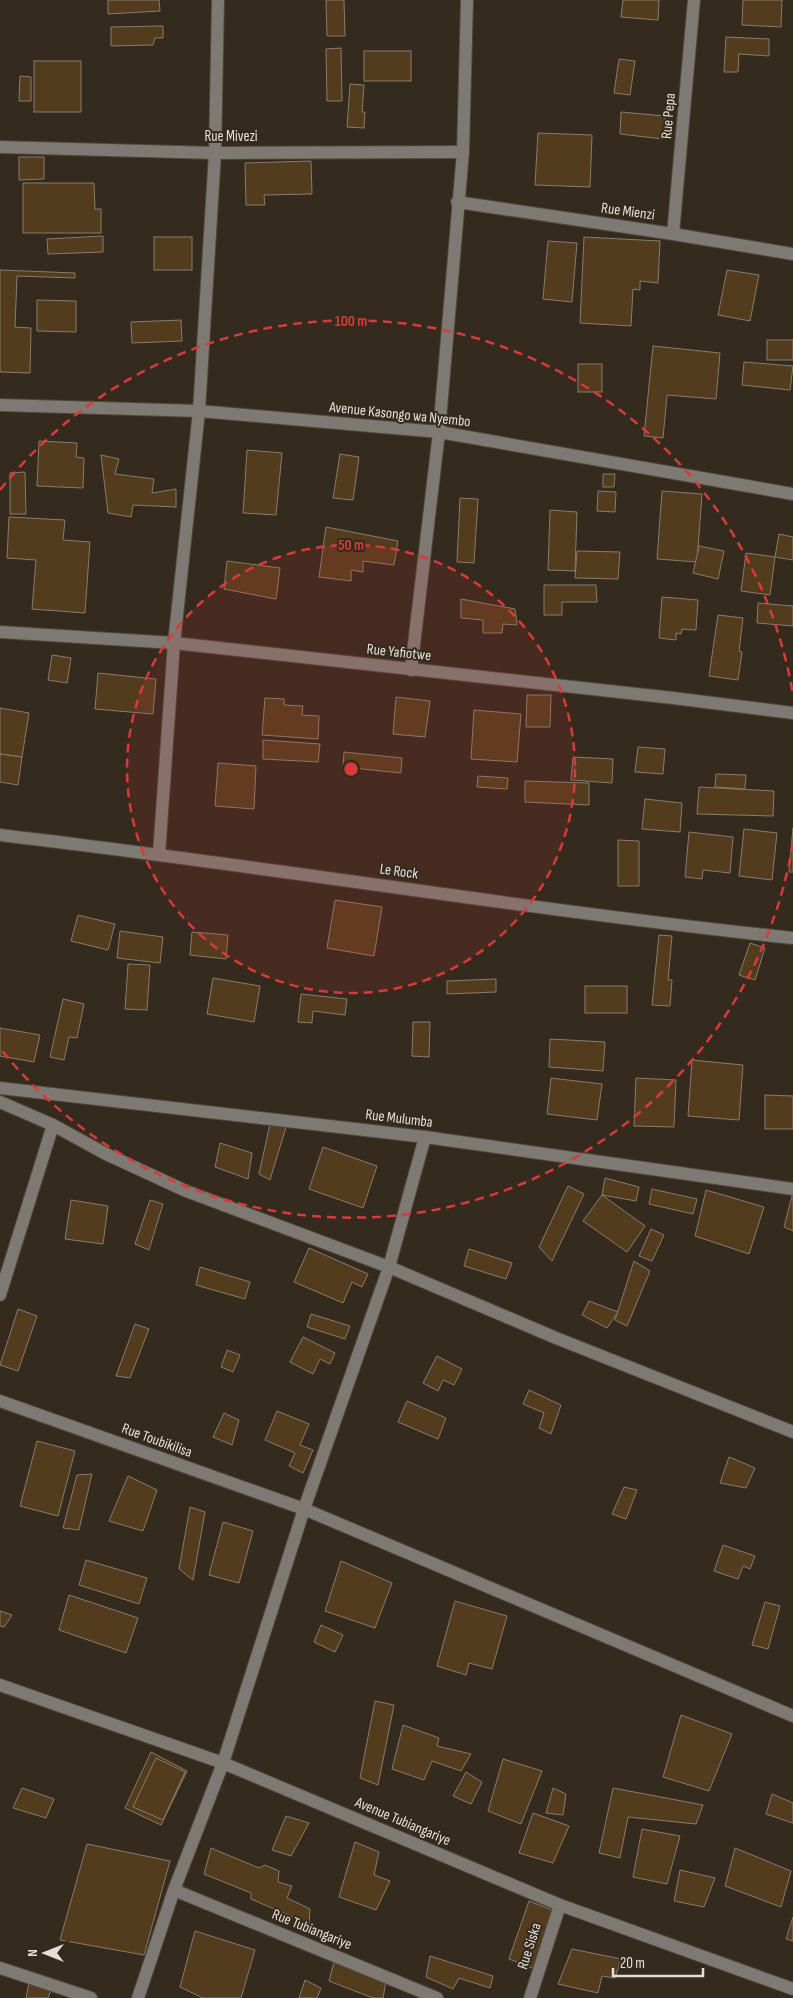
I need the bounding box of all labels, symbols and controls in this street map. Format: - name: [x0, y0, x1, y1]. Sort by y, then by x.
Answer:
- street label: Rue Pepa: [657, 92, 680, 140]
- street label: Rue Mivezi: [204, 127, 258, 146]
- street label: Rue Mienzi: [600, 198, 656, 225]
- text: 100 m: [335, 312, 367, 331]
- street label: Avenue Kasongo wa Nyembo: [327, 398, 472, 431]
- text: 50 m: [338, 536, 364, 555]
- street label: Rue Yafiotwe: [366, 640, 432, 665]
- centre of rings: [342, 760, 360, 778]
- street label: Le Rock: [379, 859, 420, 884]
- street label: Rue Mulumba: [364, 1105, 434, 1132]
- street label: Rue Toubikilisa: [119, 1419, 195, 1462]
- street label: Avenue Tubiangariye: [351, 1792, 453, 1850]
- street label: Rue Tubiangariye: [269, 1905, 355, 1954]
- street label: Rue Siska: [513, 1920, 546, 1972]
- north arrow: [20, 1928, 70, 1978]
- scale bar: [613, 1946, 703, 1978]
- text: N: [24, 1949, 41, 1957]
- text: 20 m: [620, 1954, 645, 1973]

